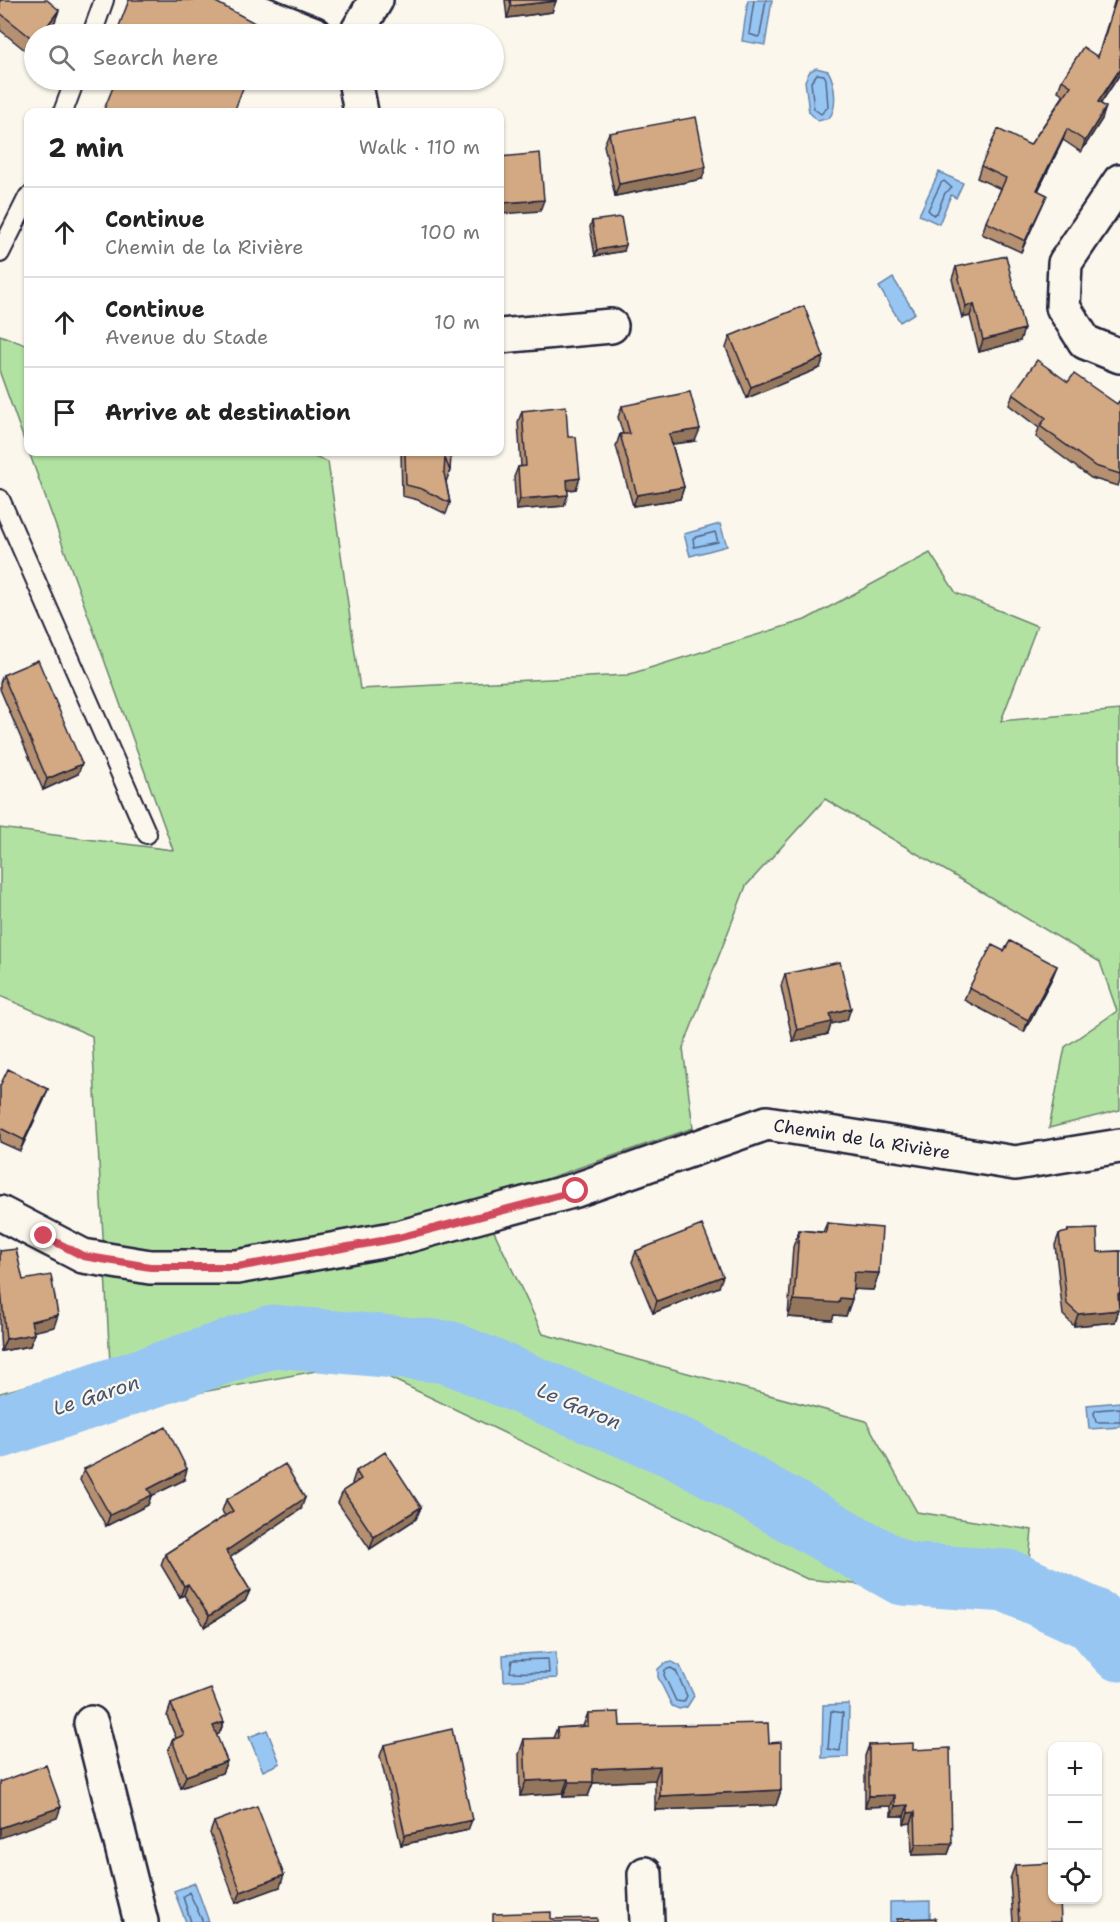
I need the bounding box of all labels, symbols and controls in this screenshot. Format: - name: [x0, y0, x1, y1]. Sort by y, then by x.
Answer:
- search box: [24, 24, 504, 90]
- icon: search: [45, 41, 78, 74]
- text: Search here: [93, 43, 219, 72]
- text: 2 min: [48, 130, 124, 165]
- text: Walk · 110 m: [359, 134, 480, 160]
- text: Continue: [105, 205, 205, 234]
- icon: ahead: [48, 216, 81, 249]
- text: 100 m: [420, 219, 480, 245]
- text: Chemin de la Rivière: [105, 234, 304, 260]
- text: Continue: [105, 295, 205, 324]
- icon: ahead: [48, 306, 81, 339]
- text: 10 m: [434, 309, 480, 335]
- text: Avenue du Stade: [105, 324, 268, 350]
- icon: arrive: [48, 396, 81, 429]
- text: Arrive at destination: [105, 398, 351, 427]
- street label: Chemin de la Rivière: [772, 1113, 952, 1165]
- route start: [562, 1177, 588, 1203]
- route end: [30, 1222, 56, 1248]
- water label: Le Garon: [50, 1369, 142, 1421]
- water label: Le Garon: [533, 1377, 625, 1435]
- map controls: [1048, 1742, 1102, 1904]
- button: +: [1048, 1742, 1102, 1796]
- button: −: [1048, 1796, 1102, 1850]
- button: locate: [1048, 1850, 1102, 1904]

